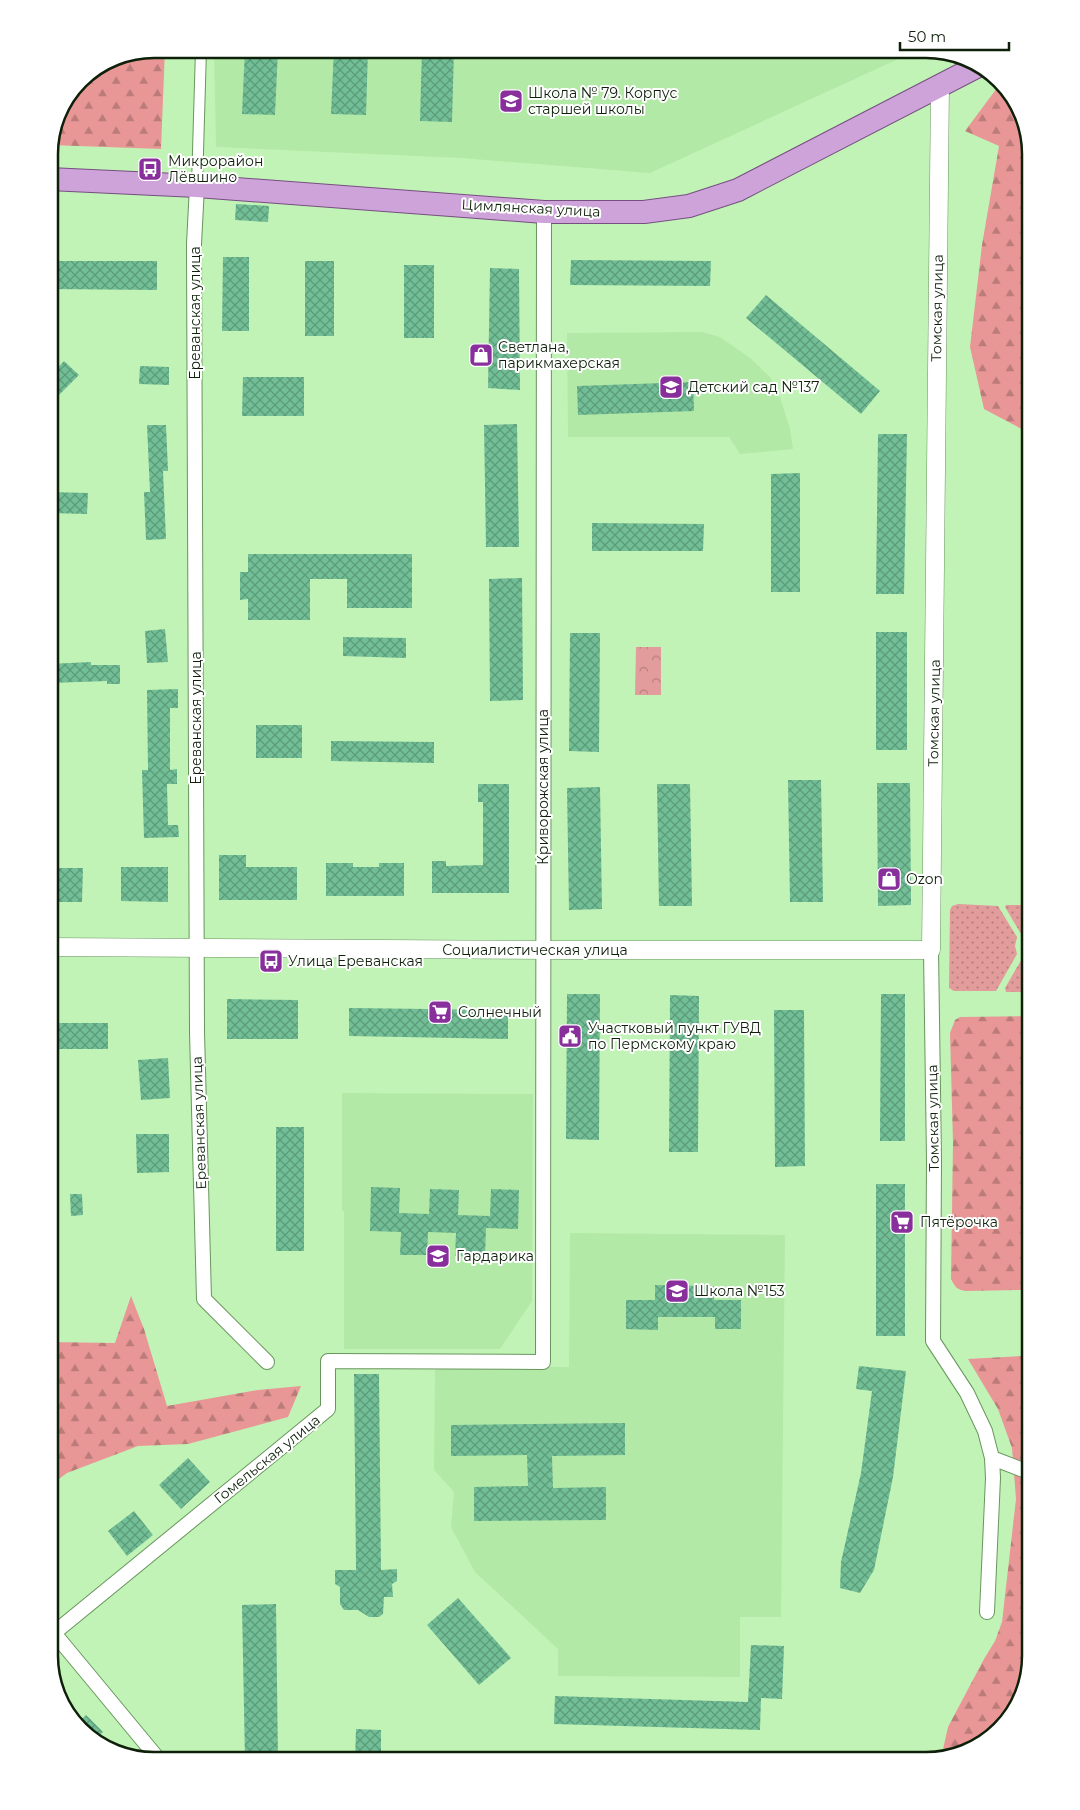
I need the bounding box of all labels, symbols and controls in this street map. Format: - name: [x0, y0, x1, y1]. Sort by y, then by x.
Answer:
- scale bar: [900, 20, 1009, 52]
- text: 50 m: [908, 27, 946, 46]
- place label: Школа № 79. Корпус старшей школы: [528, 84, 677, 118]
- school or university icon: Школа № 79. Корпус старшей школы: [498, 88, 524, 114]
- place label: Микрорайон Лёвшино: [168, 152, 263, 186]
- bus stop icon: Микрорайон Лёвшино: [137, 156, 163, 182]
- street label: Цимлянская улица: [461, 195, 601, 221]
- street label: Ереванская улица: [186, 246, 204, 380]
- street label: Томская улица: [927, 254, 947, 362]
- place label: Светлана, парикмахерская: [498, 338, 620, 372]
- shop icon: Светлана, парикмахерская: [468, 342, 494, 368]
- school or university icon: Детский сад №137: [658, 374, 684, 400]
- place label: Детский сад №137: [688, 378, 820, 396]
- street label: Ереванская улица: [187, 651, 205, 785]
- street label: Томская улица: [924, 659, 944, 767]
- street label: Криворожская улица: [534, 709, 552, 865]
- shop icon: Ozon: [876, 866, 902, 892]
- place label: Ozon: [906, 870, 943, 888]
- street label: Социалистическая улица: [442, 941, 628, 959]
- bus stop icon: Улица Ереванская: [258, 948, 284, 974]
- place label: Улица Ереванская: [288, 952, 423, 970]
- supermarket icon: Солнечный: [427, 999, 453, 1025]
- place label: Солнечный: [458, 1003, 542, 1021]
- place label: Участковый пункт ГУВД по Пермскому краю: [588, 1019, 761, 1053]
- public building icon: Участковый пункт ГУВД по Пермскому краю: [557, 1023, 583, 1049]
- street label: Ереванская улица: [188, 1056, 210, 1190]
- street label: Томская улица: [923, 1064, 943, 1172]
- supermarket icon: Пятёрочка: [889, 1209, 915, 1235]
- place label: Пятёрочка: [920, 1213, 998, 1231]
- school or university icon: Гардарика: [425, 1243, 451, 1269]
- place label: Гардарика: [456, 1247, 534, 1265]
- school or university icon: Школа №153: [664, 1278, 690, 1304]
- place label: Школа №153: [694, 1282, 785, 1300]
- street label: Гомельская улица: [210, 1411, 324, 1507]

